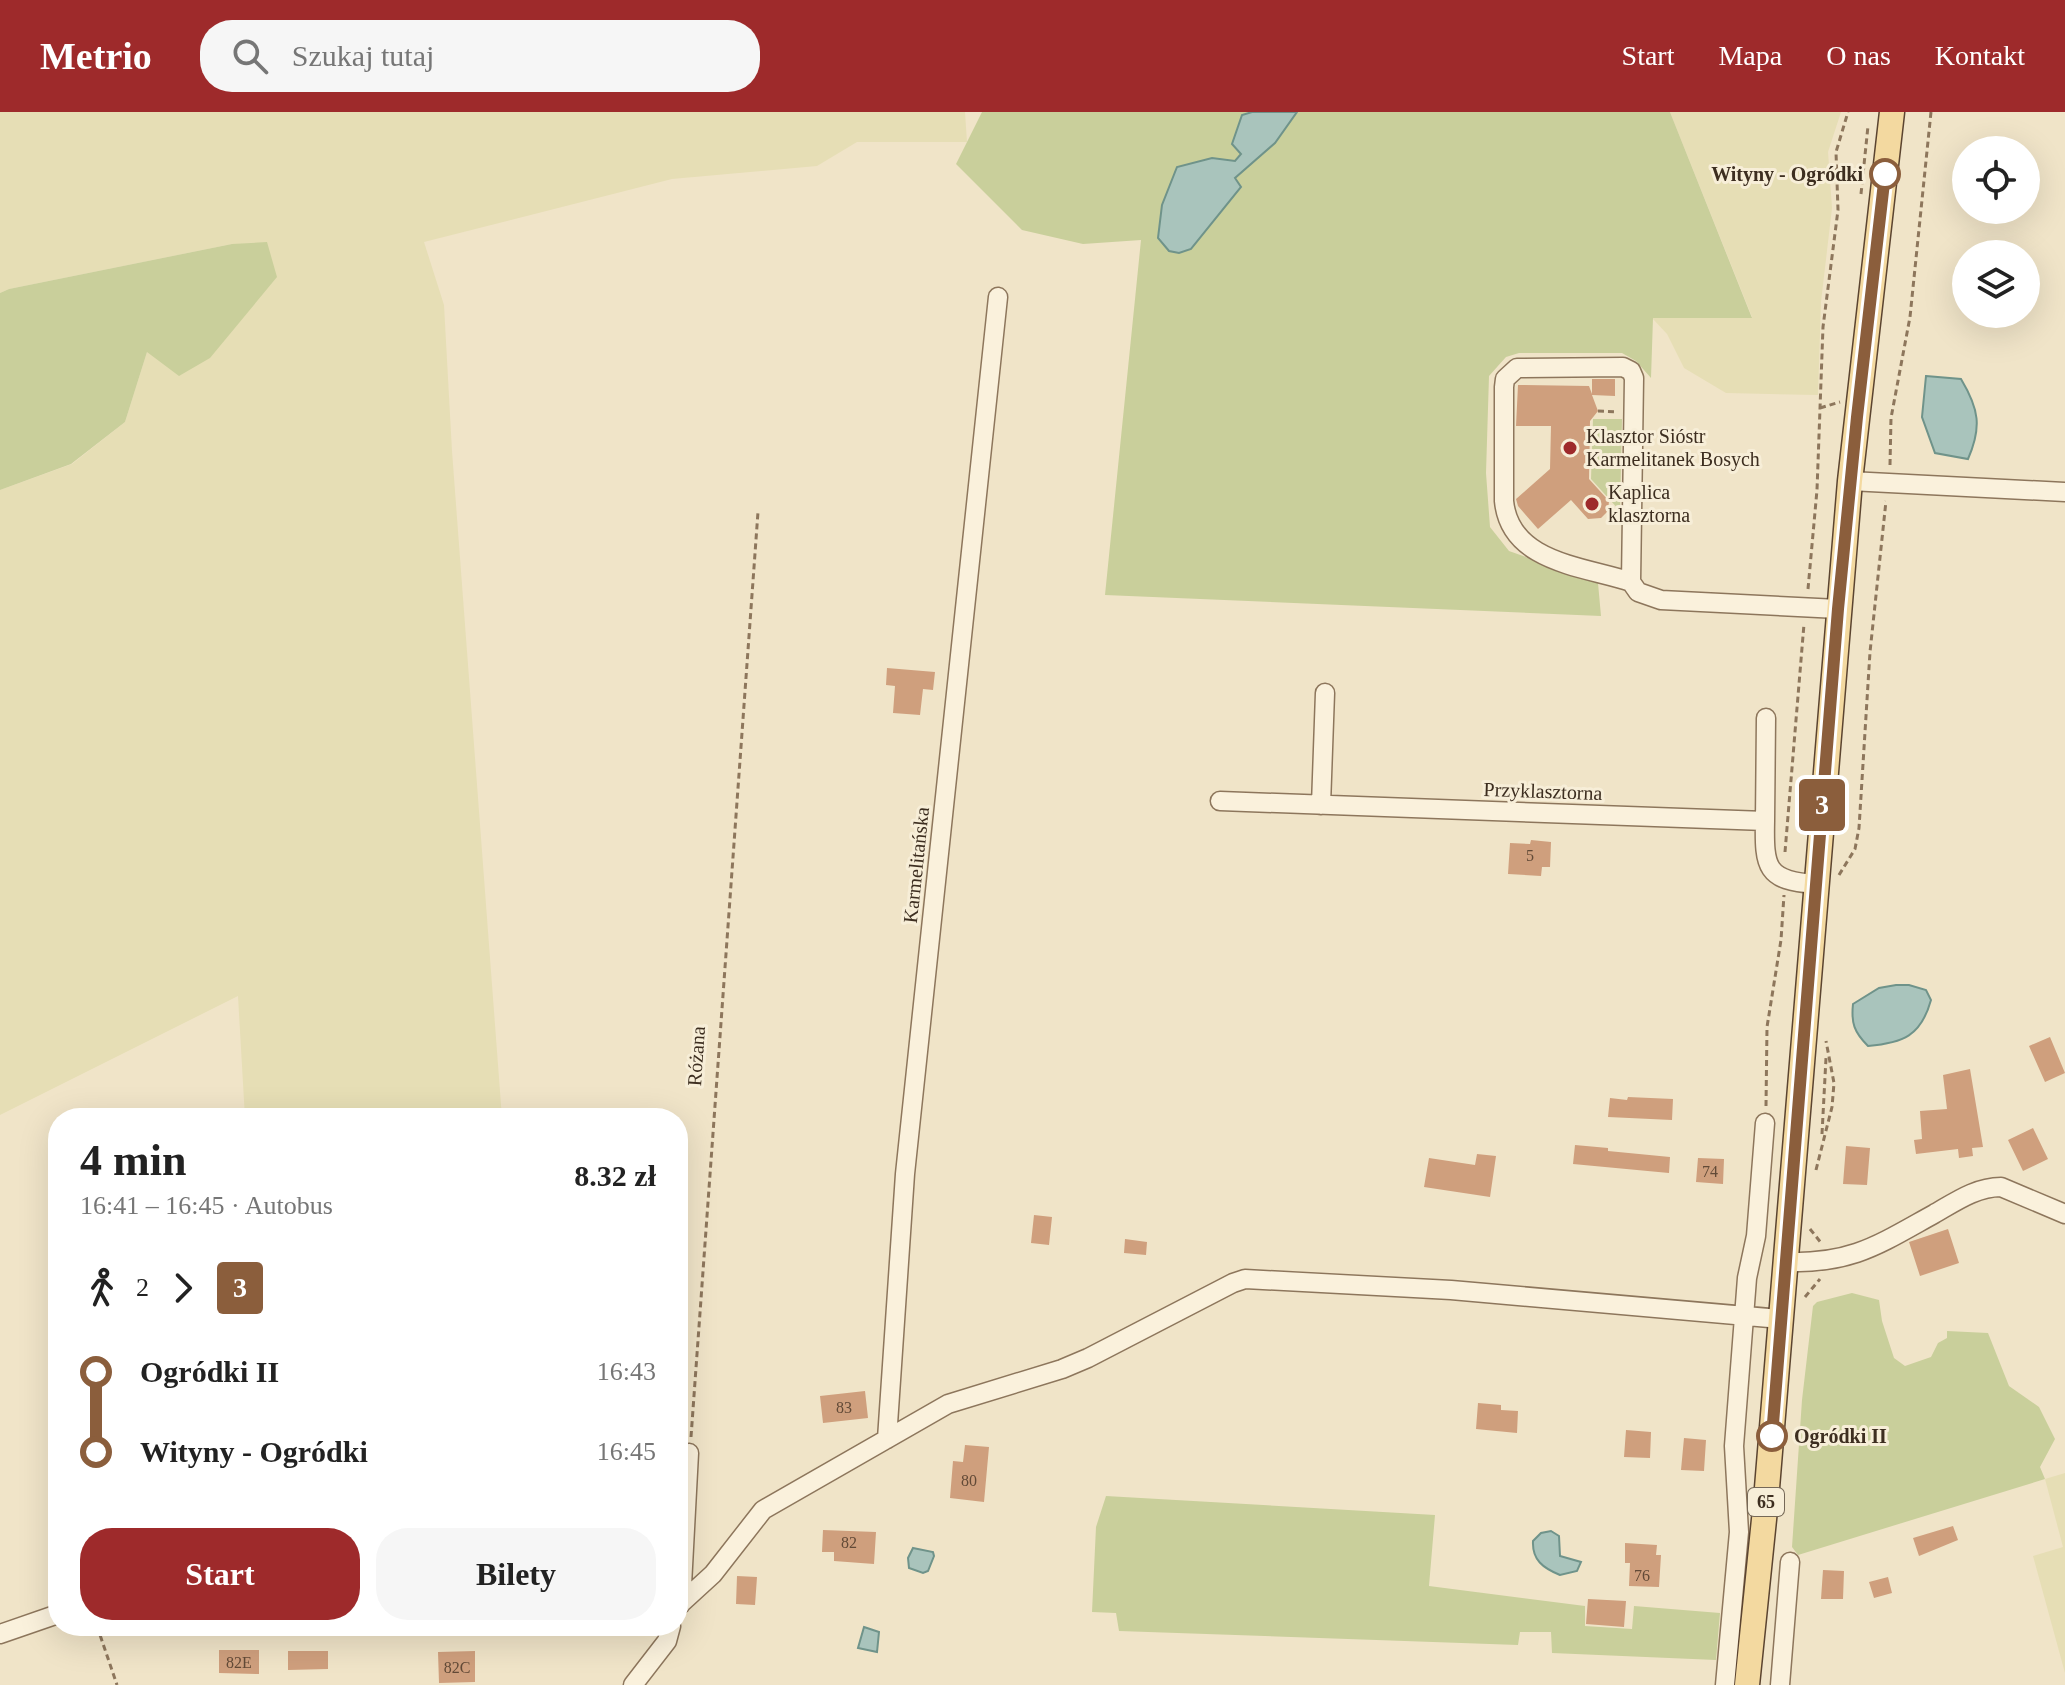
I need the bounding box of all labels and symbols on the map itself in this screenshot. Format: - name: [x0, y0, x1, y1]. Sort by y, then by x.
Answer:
- marker: Wityny - Ogródki: [1870, 159, 1900, 189]
- place label: Wityny - Ogródki: [1711, 163, 1863, 186]
- place label: Klasztor Sióstr Karmelitanek Bosych: [1586, 425, 1760, 471]
- marker: Klasztor Sióstr Karmelitanek Bosych: [1561, 439, 1579, 457]
- place label: Kaplica klasztorna: [1608, 481, 1690, 526]
- marker: Kaplica klasztorna: [1583, 495, 1601, 513]
- street label: Przyklasztorna: [1483, 778, 1603, 805]
- line badge: 3: [1796, 779, 1848, 831]
- street label: Karmelitańska: [899, 806, 933, 924]
- house number: 5: [1526, 847, 1534, 864]
- street label: Różana: [683, 1025, 709, 1087]
- house number: 74: [1702, 1163, 1718, 1180]
- house number: 83: [836, 1399, 852, 1416]
- marker: Ogródki II: [1757, 1421, 1787, 1451]
- place label: Ogródki II: [1794, 1425, 1887, 1448]
- house number: 80: [961, 1472, 977, 1489]
- road number: 65: [1748, 1488, 1784, 1516]
- house number: 82: [841, 1534, 857, 1551]
- house number: 76: [1634, 1567, 1650, 1584]
- house number: 82E: [226, 1654, 252, 1671]
- house number: 82C: [444, 1659, 470, 1676]

